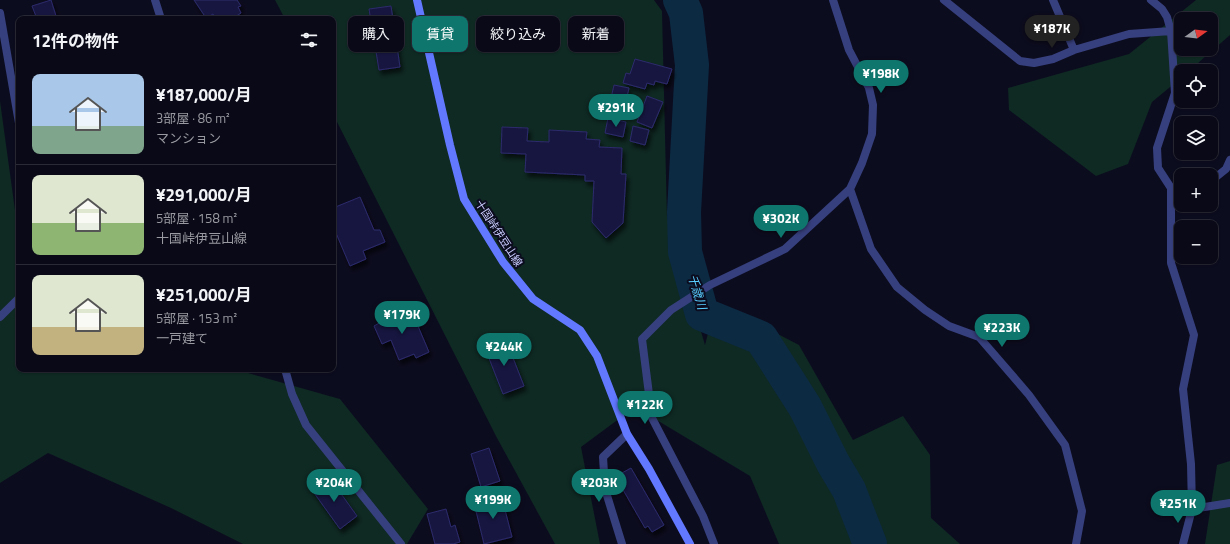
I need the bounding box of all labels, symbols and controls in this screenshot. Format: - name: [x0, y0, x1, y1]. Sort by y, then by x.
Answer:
- north arrow: [1174, 12, 1218, 56]
- map controls: [1174, 12, 1218, 264]
- pin: ¥187K: [1024, 15, 1080, 49]
- chip: 購入: [348, 16, 404, 52]
- chip: 賃貸: [412, 16, 468, 52]
- chip: 絞り込み: [476, 16, 560, 52]
- chip: 新着: [568, 16, 624, 52]
- text: ¥187K: [1034, 18, 1070, 38]
- text: 12件の物件: [32, 28, 119, 54]
- icon: filters: [298, 29, 320, 51]
- pin: ¥198K: [853, 60, 909, 94]
- text: ¥198K: [863, 63, 899, 83]
- button: locate: [1174, 64, 1218, 108]
- text: ¥187,000/月: [156, 82, 252, 108]
- icon: home: [64, 90, 112, 138]
- pin: ¥291K: [588, 94, 644, 128]
- text: ¥291K: [598, 97, 634, 117]
- text: 3部屋 · 86 m²: [156, 108, 230, 128]
- button: layers: [1174, 116, 1218, 160]
- text: マンション: [156, 128, 221, 148]
- button: +: [1174, 168, 1218, 212]
- text: ¥291,000/月: [156, 182, 252, 208]
- icon: home: [64, 191, 112, 239]
- street label: 十国峠伊豆山線: [471, 196, 527, 270]
- pin: ¥302K: [753, 205, 809, 239]
- text: 5部屋 · 158 m²: [156, 208, 237, 228]
- text: ¥302K: [763, 208, 799, 228]
- button: −: [1174, 220, 1218, 264]
- text: 十国峠伊豆山線: [156, 228, 247, 248]
- water label: 千歳川: [683, 272, 712, 314]
- text: ¥251,000/月: [156, 282, 252, 308]
- icon: home: [64, 291, 112, 339]
- pin: ¥179K: [374, 301, 430, 335]
- text: ¥179K: [384, 304, 420, 324]
- text: 5部屋 · 153 m²: [156, 308, 237, 328]
- pin: ¥223K: [974, 314, 1030, 348]
- text: ¥223K: [984, 317, 1020, 337]
- text: 一戸建て: [156, 328, 208, 348]
- pin: ¥244K: [476, 333, 532, 367]
- text: ¥244K: [486, 336, 522, 356]
- pin: ¥122K: [617, 391, 673, 425]
- text: ¥122K: [627, 394, 663, 414]
- pin: ¥204K: [306, 469, 362, 503]
- pin: ¥203K: [571, 469, 627, 503]
- text: ¥204K: [316, 472, 352, 492]
- text: ¥203K: [581, 472, 617, 492]
- pin: ¥199K: [465, 486, 521, 520]
- text: ¥199K: [475, 489, 511, 509]
- pin: ¥251K: [1150, 490, 1206, 524]
- text: ¥251K: [1160, 493, 1196, 513]

